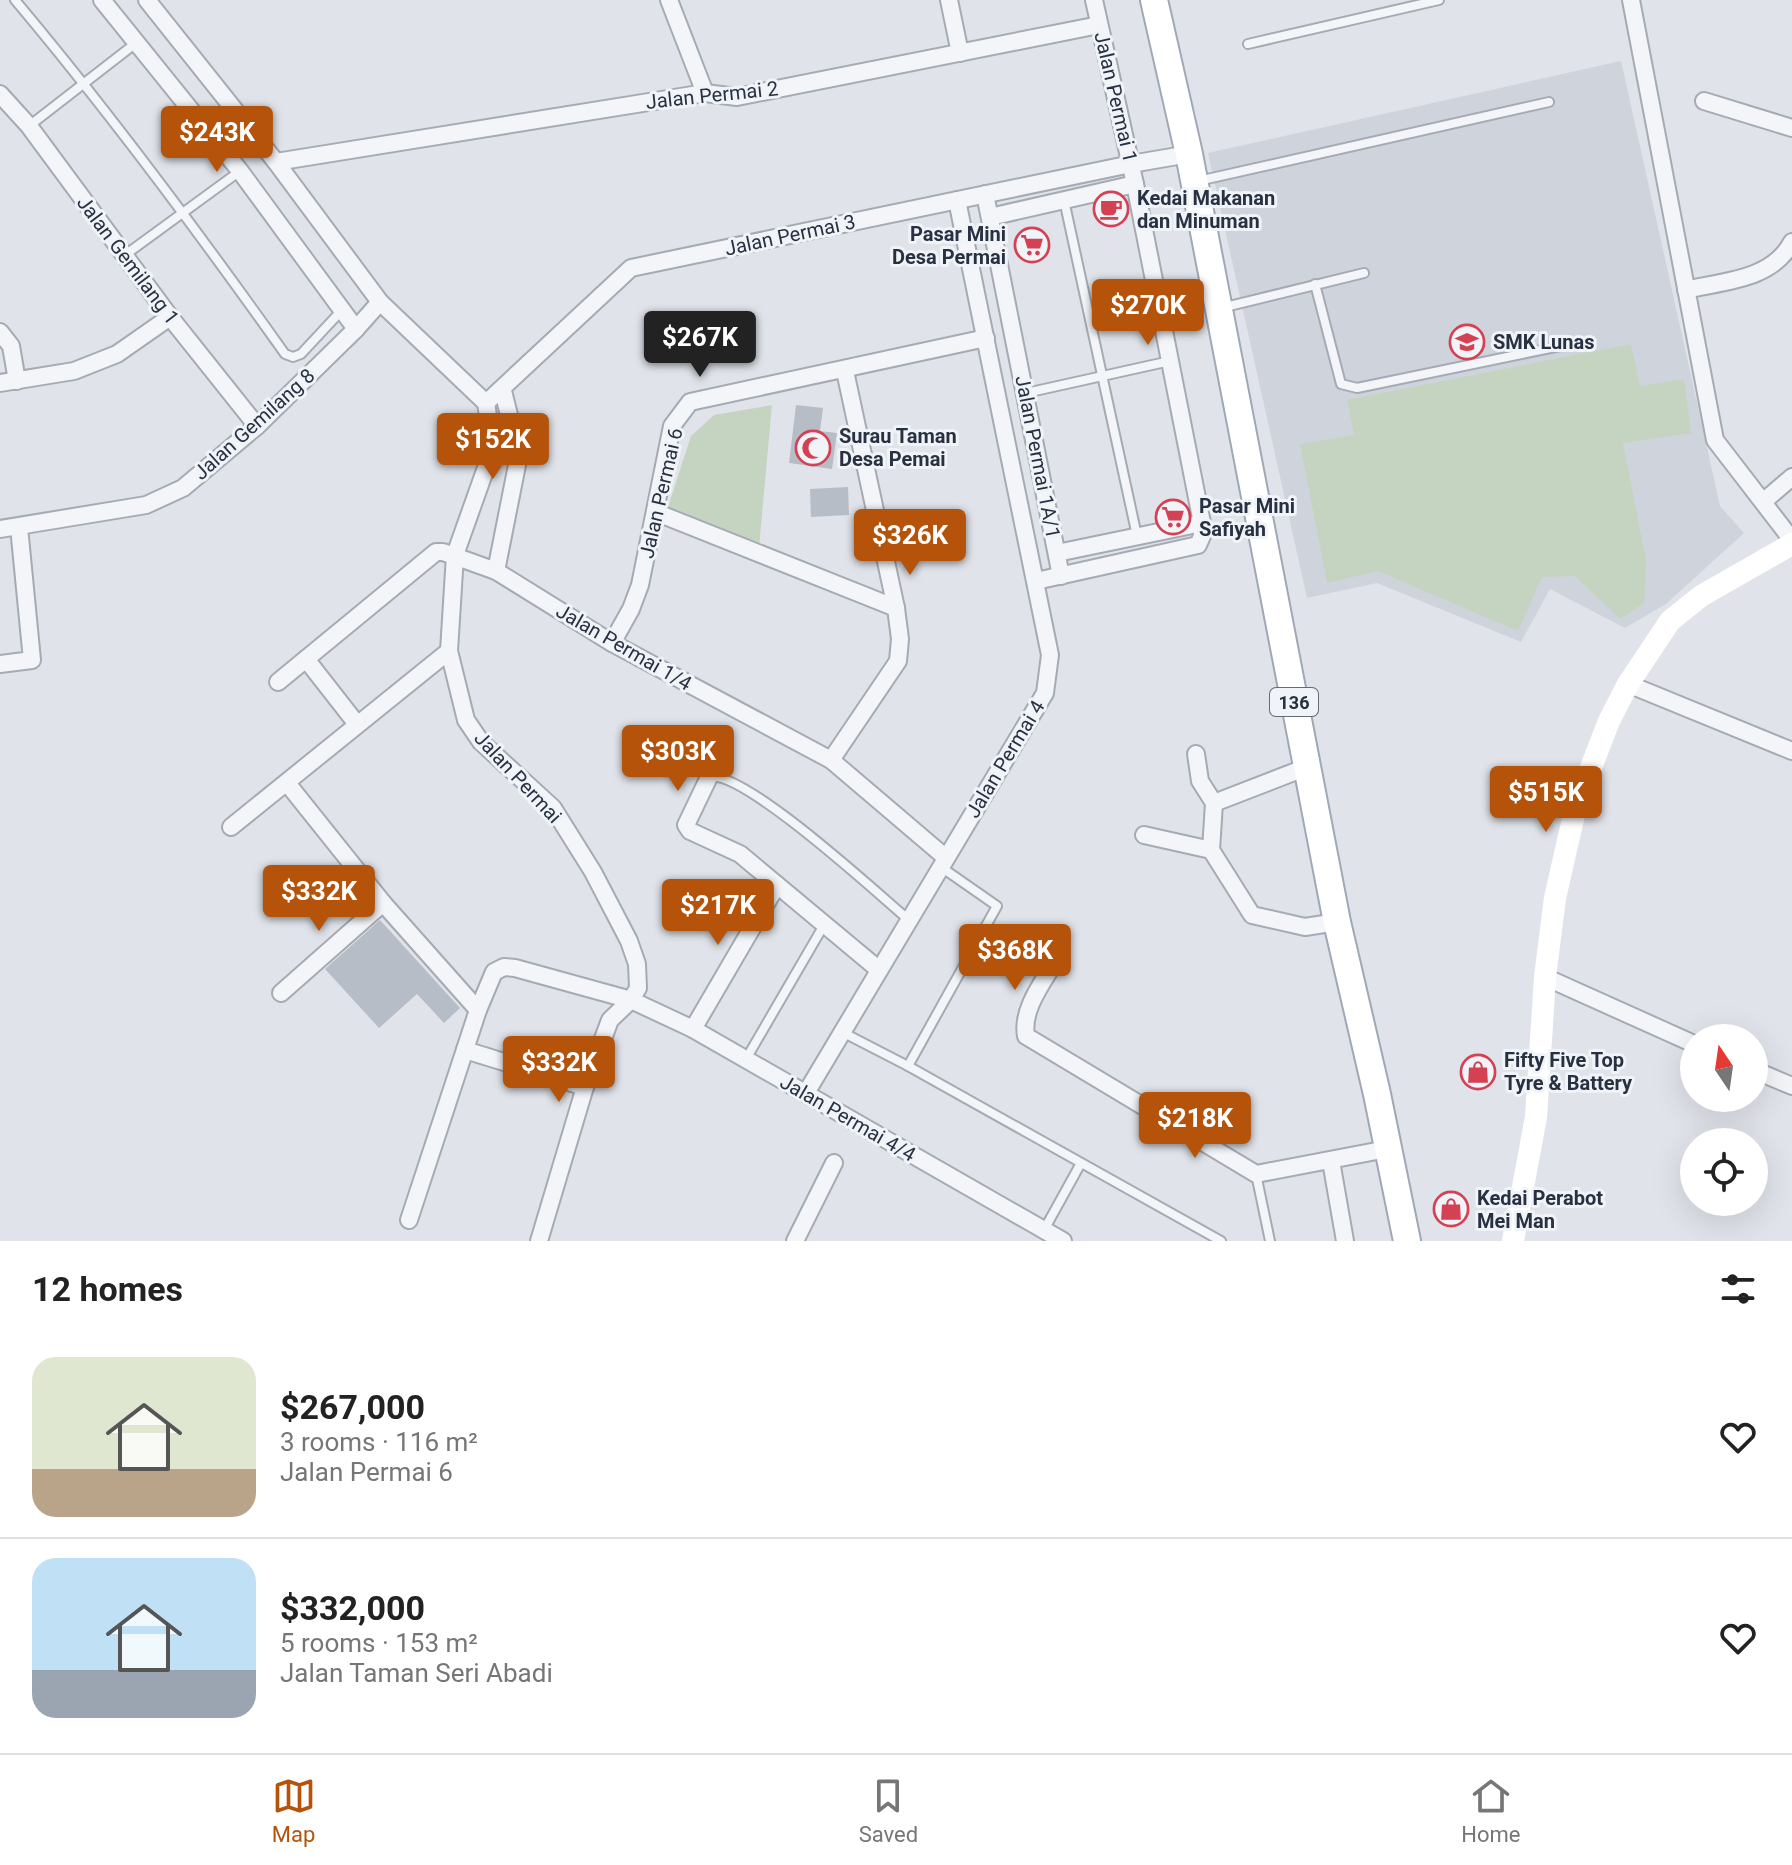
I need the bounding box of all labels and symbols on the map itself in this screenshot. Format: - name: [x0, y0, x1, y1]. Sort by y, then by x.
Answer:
- street label: Jalan Permai 1: [1089, 29, 1143, 165]
- street label: Jalan Permai 2: [645, 76, 779, 114]
- pin: $243K: [161, 106, 273, 174]
- place label: Kedai Makanan dan Minuman: [1137, 186, 1275, 233]
- cafe icon: Kedai Makanan dan Minuman: [1092, 190, 1130, 228]
- street label: Jalan Gemilang 1: [72, 191, 184, 329]
- street label: Jalan Permai 3: [722, 209, 858, 261]
- place label: Pasar Mini Desa Permai: [892, 222, 1006, 269]
- supermarket icon: Pasar Mini Desa Permai: [1013, 226, 1051, 264]
- pin: $270K: [1092, 279, 1204, 347]
- pin: $267K: [644, 311, 756, 379]
- school or university icon: SMK Lunas: [1448, 323, 1486, 361]
- place label: SMK Lunas: [1493, 330, 1595, 354]
- street label: Jalan Gemilang 8: [189, 363, 319, 485]
- street label: Jalan Permai 1A/1: [1010, 373, 1066, 541]
- pin: $152K: [437, 413, 549, 481]
- place label: Surau Taman Desa Pemai: [839, 424, 957, 471]
- street label: Jalan Permai 6: [634, 425, 688, 561]
- mosque icon: Surau Taman Desa Pemai: [794, 429, 832, 467]
- place label: Pasar Mini Safiyah: [1199, 494, 1295, 541]
- supermarket icon: Pasar Mini Safiyah: [1154, 498, 1192, 536]
- pin: $326K: [854, 509, 966, 577]
- street label: Jalan Permai 1/4: [552, 598, 696, 696]
- road number: 136: [1270, 688, 1318, 716]
- street label: Jalan Permai 4: [960, 696, 1050, 822]
- pin: $303K: [622, 725, 734, 793]
- street label: Jalan Permai: [469, 726, 567, 828]
- pin: $515K: [1490, 766, 1602, 834]
- pin: $332K: [263, 865, 375, 933]
- pin: $217K: [662, 879, 774, 947]
- pin: $368K: [959, 924, 1071, 992]
- north arrow: [1680, 1024, 1768, 1112]
- pin: $332K: [503, 1036, 615, 1104]
- place label: Fifty Five Top Tyre & Battery: [1504, 1048, 1633, 1095]
- shop icon: Fifty Five Top Tyre & Battery: [1459, 1053, 1497, 1091]
- street label: Jalan Permai 4/4: [776, 1069, 920, 1167]
- pin: $218K: [1139, 1092, 1251, 1160]
- place label: Kedai Perabot Mei Man: [1477, 1186, 1603, 1233]
- shop icon: Kedai Perabot Mei Man: [1432, 1190, 1470, 1228]

